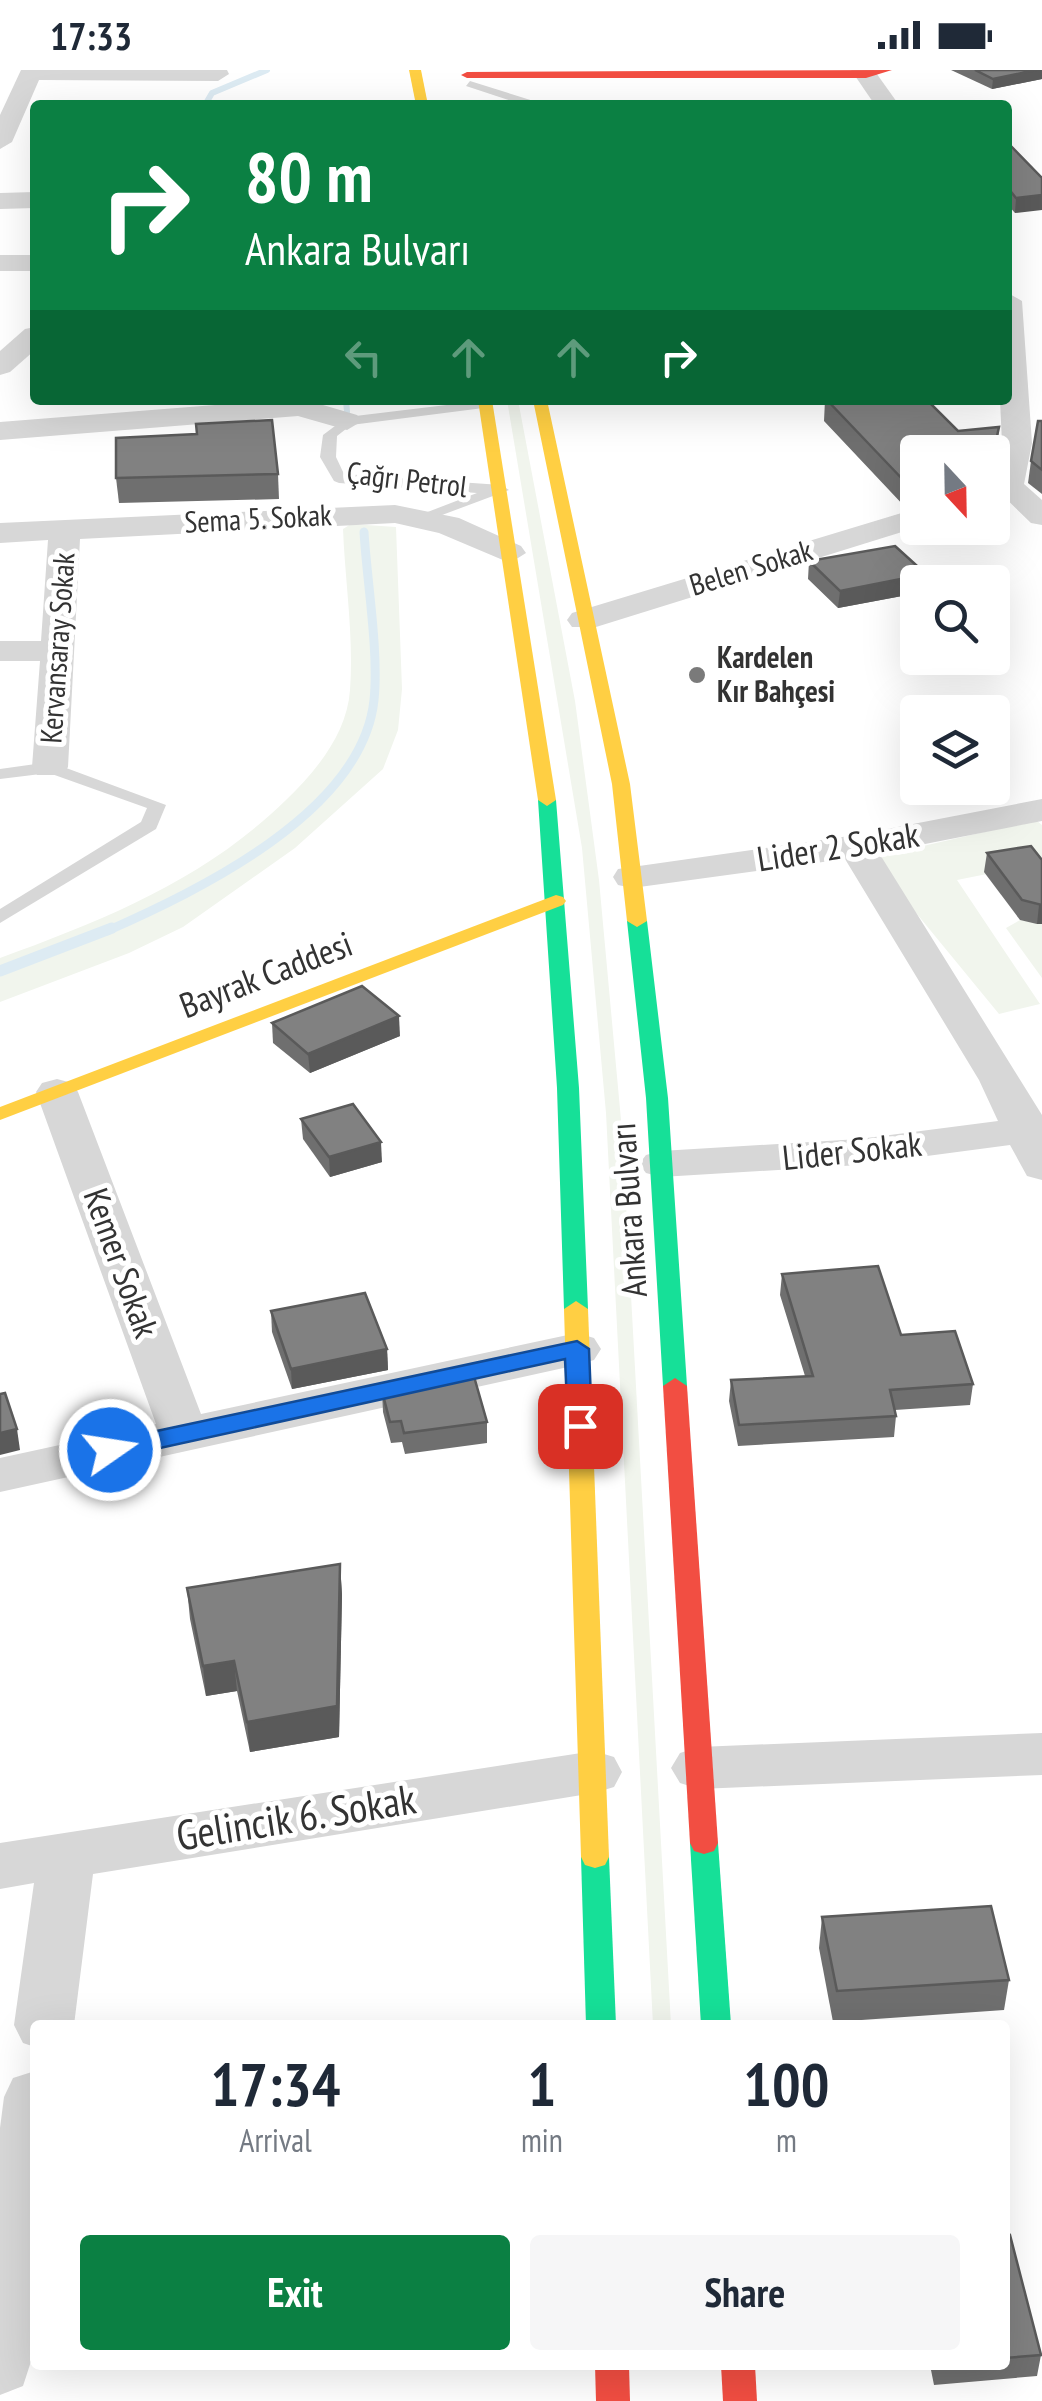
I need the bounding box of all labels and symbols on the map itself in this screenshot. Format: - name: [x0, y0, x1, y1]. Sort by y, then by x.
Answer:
- north arrow: [900, 435, 1010, 545]
- street label: Çağrı Petrol: [345, 452, 470, 505]
- street label: Sema 5. Sokak: [183, 494, 333, 541]
- street label: Belen Sokak: [684, 529, 817, 604]
- street label: Kervansaray Sokak: [30, 551, 83, 745]
- place label: Kardelen Kır Bahçesi: [717, 637, 835, 710]
- marker: Kardelen Kır Bahçesi: [686, 664, 708, 686]
- street label: Lider 2 Sokak: [754, 810, 922, 881]
- street label: Bayrak Caddesi: [173, 920, 358, 1028]
- street label: Lider Sokak: [780, 1120, 924, 1180]
- street label: Ankara Bulvarı: [599, 1121, 657, 1299]
- street label: Kemer Sokak: [74, 1182, 170, 1344]
- pin: [538, 1384, 623, 1469]
- position arrow: [58, 1398, 162, 1502]
- street label: Gelincik 6. Sokak: [172, 1770, 420, 1863]

